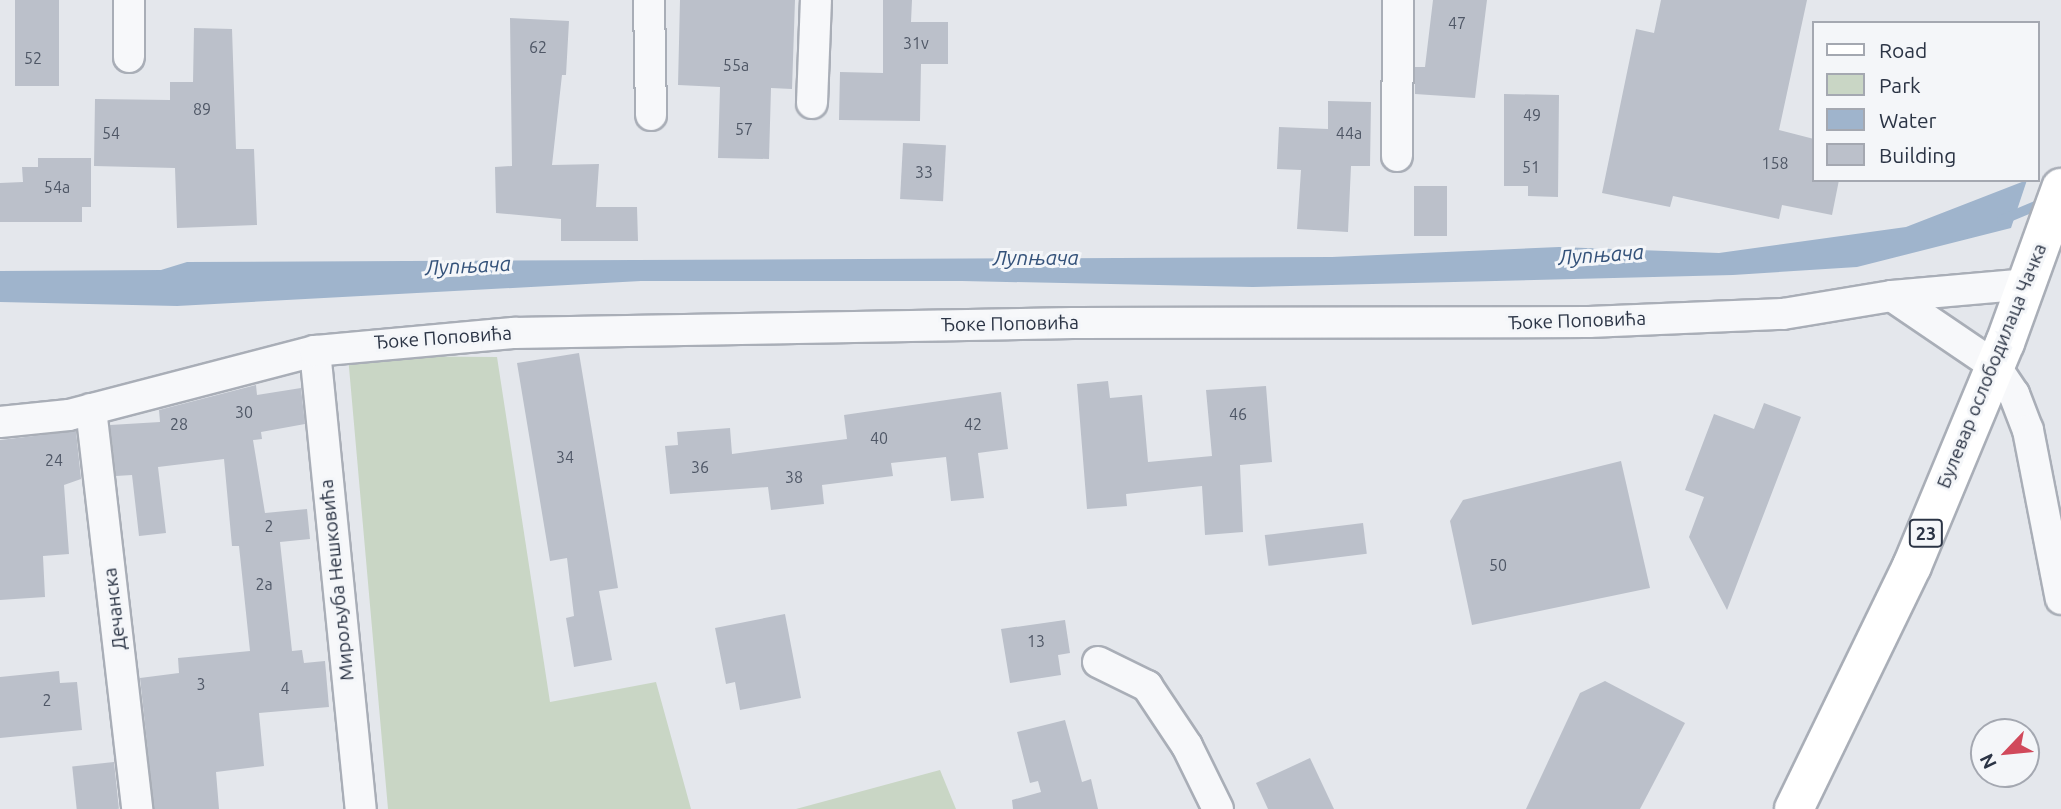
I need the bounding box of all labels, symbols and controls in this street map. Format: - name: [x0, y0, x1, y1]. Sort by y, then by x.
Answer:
- house number: 47: [1448, 13, 1466, 33]
- legend: [1812, 21, 2040, 182]
- house number: 31v: [903, 33, 929, 53]
- house number: 62: [529, 37, 547, 57]
- text: Road: [1879, 38, 1927, 62]
- house number: 52: [24, 48, 42, 68]
- house number: 55a: [723, 55, 749, 75]
- text: Park: [1879, 73, 1921, 97]
- house number: 89: [193, 99, 211, 119]
- house number: 49: [1523, 105, 1541, 125]
- text: Water: [1879, 108, 1937, 132]
- house number: 57: [735, 119, 753, 139]
- house number: 54: [102, 123, 120, 143]
- house number: 44a: [1336, 123, 1362, 143]
- text: Building: [1879, 143, 1956, 167]
- house number: 158: [1761, 153, 1789, 173]
- house number: 51: [1522, 157, 1540, 177]
- house number: 33: [915, 162, 933, 182]
- house number: 54a: [44, 177, 70, 197]
- water label: Лупњача: [1557, 238, 1645, 270]
- street label: Булевар ослободилаца Чачка: [1932, 240, 2052, 492]
- water label: Лупњача: [993, 244, 1079, 270]
- water label: Лупњача: [424, 250, 512, 280]
- street label: Ђоке Поповића: [1508, 307, 1646, 335]
- street label: Ђоке Поповића: [941, 311, 1079, 337]
- street label: Ђоке Поповића: [373, 322, 513, 354]
- house number: 30: [235, 402, 253, 422]
- house number: 46: [1229, 404, 1247, 424]
- house number: 28: [170, 414, 188, 434]
- house number: 42: [964, 414, 982, 434]
- house number: 40: [870, 428, 888, 448]
- house number: 34: [556, 447, 574, 467]
- house number: 24: [45, 450, 63, 470]
- house number: 36: [691, 457, 709, 477]
- house number: 38: [785, 467, 803, 487]
- street label: Мирољуба Нешковића: [315, 478, 359, 682]
- house number: 2: [264, 516, 274, 536]
- road number: 23: [1909, 518, 1944, 548]
- house number: 50: [1489, 555, 1507, 575]
- street label: Дечанска: [99, 566, 131, 652]
- house number: 2a: [255, 574, 273, 594]
- house number: 13: [1027, 631, 1045, 651]
- house number: 3: [196, 674, 206, 694]
- house number: 4: [280, 678, 290, 698]
- house number: 2: [42, 690, 52, 710]
- north arrow: [1970, 718, 2040, 788]
- text: N: [1975, 750, 2001, 773]

